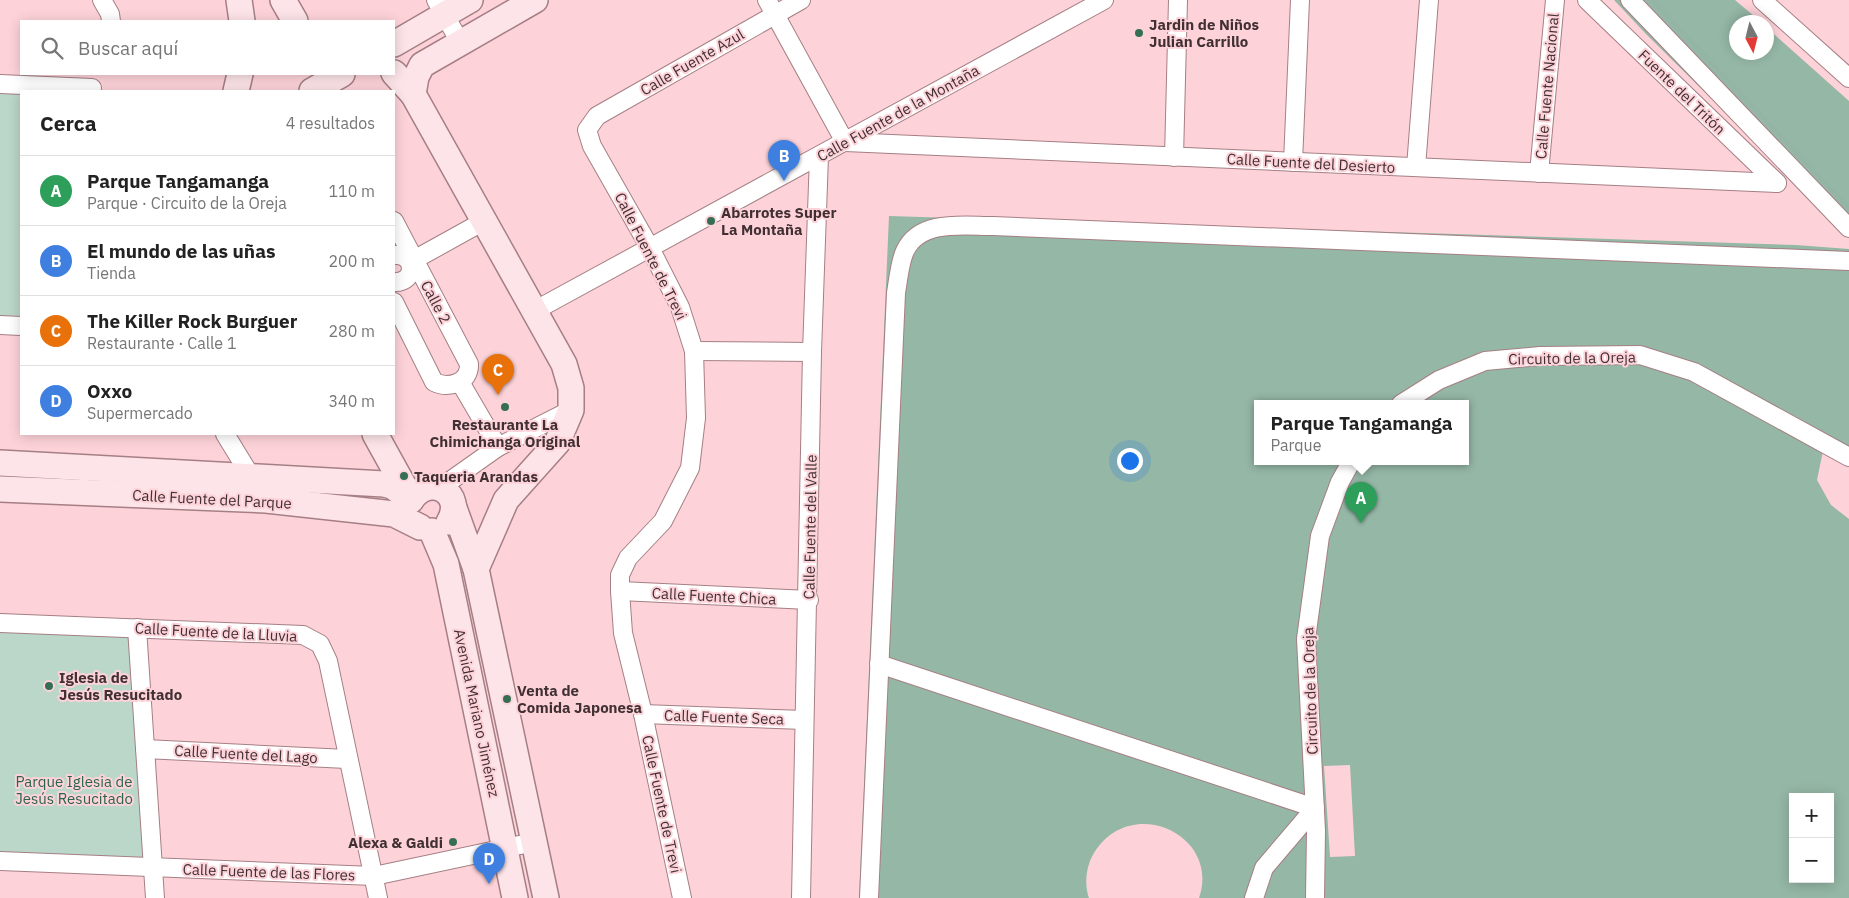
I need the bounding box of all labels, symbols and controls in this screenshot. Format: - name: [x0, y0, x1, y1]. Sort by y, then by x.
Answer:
- street label: Calle Fuente Nacional: [1531, 12, 1563, 160]
- place label: Jardin de Niños Julian Carrillo: [1149, 15, 1259, 51]
- north arrow: [1729, 15, 1774, 60]
- search box: [20, 20, 395, 75]
- street label: Calle Fuente Azul: [637, 25, 747, 99]
- marker: Jardin de Niños Julian Carrillo: [1133, 27, 1145, 39]
- icon: search: [38, 34, 66, 62]
- text: Buscar aquí: [78, 36, 178, 60]
- street label: Fuente del Tritón: [1634, 46, 1730, 138]
- street label: Calle Fuente de la Montaña: [814, 60, 982, 166]
- text: Cerca: [40, 109, 97, 137]
- text: 4 resultados: [286, 113, 375, 133]
- pin: B: [768, 140, 800, 181]
- street label: Calle Fuente del Desierto: [1226, 149, 1396, 177]
- text: Parque Tangamanga: [87, 169, 269, 193]
- text: A: [51, 181, 61, 201]
- text: 110 m: [328, 181, 375, 201]
- street label: Calle Fuente de Trevi: [611, 189, 691, 323]
- text: Parque · Circuito de la Oreja: [87, 193, 287, 213]
- place label: Abarrotes Super La Montaña: [721, 203, 836, 239]
- marker: Abarrotes Super La Montaña: [705, 215, 717, 227]
- text: El mundo de las uñas: [87, 239, 276, 263]
- text: B: [51, 251, 61, 271]
- text: 200 m: [328, 251, 375, 271]
- text: Tienda: [87, 263, 136, 283]
- street label: Calle 2: [417, 277, 455, 327]
- text: The Killer Rock Burguer: [87, 309, 297, 333]
- text: C: [51, 321, 61, 341]
- text: 280 m: [328, 321, 375, 341]
- text: Restaurante · Calle 1: [87, 333, 237, 353]
- street label: Circuito de la Oreja: [1508, 347, 1636, 369]
- pin: C: [482, 354, 514, 395]
- text: Oxxo: [87, 379, 132, 403]
- text: D: [50, 391, 62, 411]
- text: 340 m: [328, 391, 375, 411]
- popup: [1254, 400, 1469, 465]
- marker: Restaurante La Chimichanga Original: [499, 401, 511, 413]
- text: Supermercado: [87, 403, 193, 423]
- text: Parque Tangamanga: [1270, 411, 1453, 435]
- place label: Restaurante La Chimichanga Original: [430, 415, 581, 451]
- text: Parque: [1270, 435, 1321, 455]
- your location: [1117, 448, 1143, 474]
- street label: Calle Fuente del Valle: [799, 454, 821, 600]
- place label: Taqueria Arandas: [414, 467, 538, 486]
- marker: Taqueria Arandas: [398, 470, 410, 482]
- pin: A: [1345, 482, 1377, 523]
- street label: Calle Fuente del Parque: [132, 485, 292, 513]
- street label: Calle Fuente Chica: [651, 583, 777, 609]
- street label: Calle Fuente de la Lluvia: [134, 618, 298, 646]
- street label: Avenida Mariano Jiménez: [450, 627, 504, 799]
- street label: Circuito de la Oreja: [1298, 627, 1322, 755]
- place label: Iglesia de Jesús Resucitado: [59, 668, 182, 704]
- marker: Iglesia de Jesús Resucitado: [43, 680, 55, 692]
- place label: Venta de Comida Japonesa: [517, 681, 643, 717]
- marker: Venta de Comida Japonesa: [501, 693, 513, 705]
- street label: Calle Fuente Seca: [664, 705, 784, 729]
- street label: Calle Fuente de Trevi: [638, 733, 686, 875]
- street label: Calle Fuente del Lago: [174, 741, 318, 767]
- park label: Parque Iglesia de Jesús Resucitado: [15, 772, 133, 808]
- map controls: [1789, 793, 1834, 883]
- button: +: [1789, 793, 1834, 838]
- place label: Alexa & Galdi: [348, 833, 443, 852]
- marker: Alexa & Galdi: [447, 836, 459, 848]
- button: −: [1789, 838, 1834, 883]
- pin: D: [473, 843, 505, 884]
- street label: Calle Fuente de las Flores: [182, 859, 356, 885]

